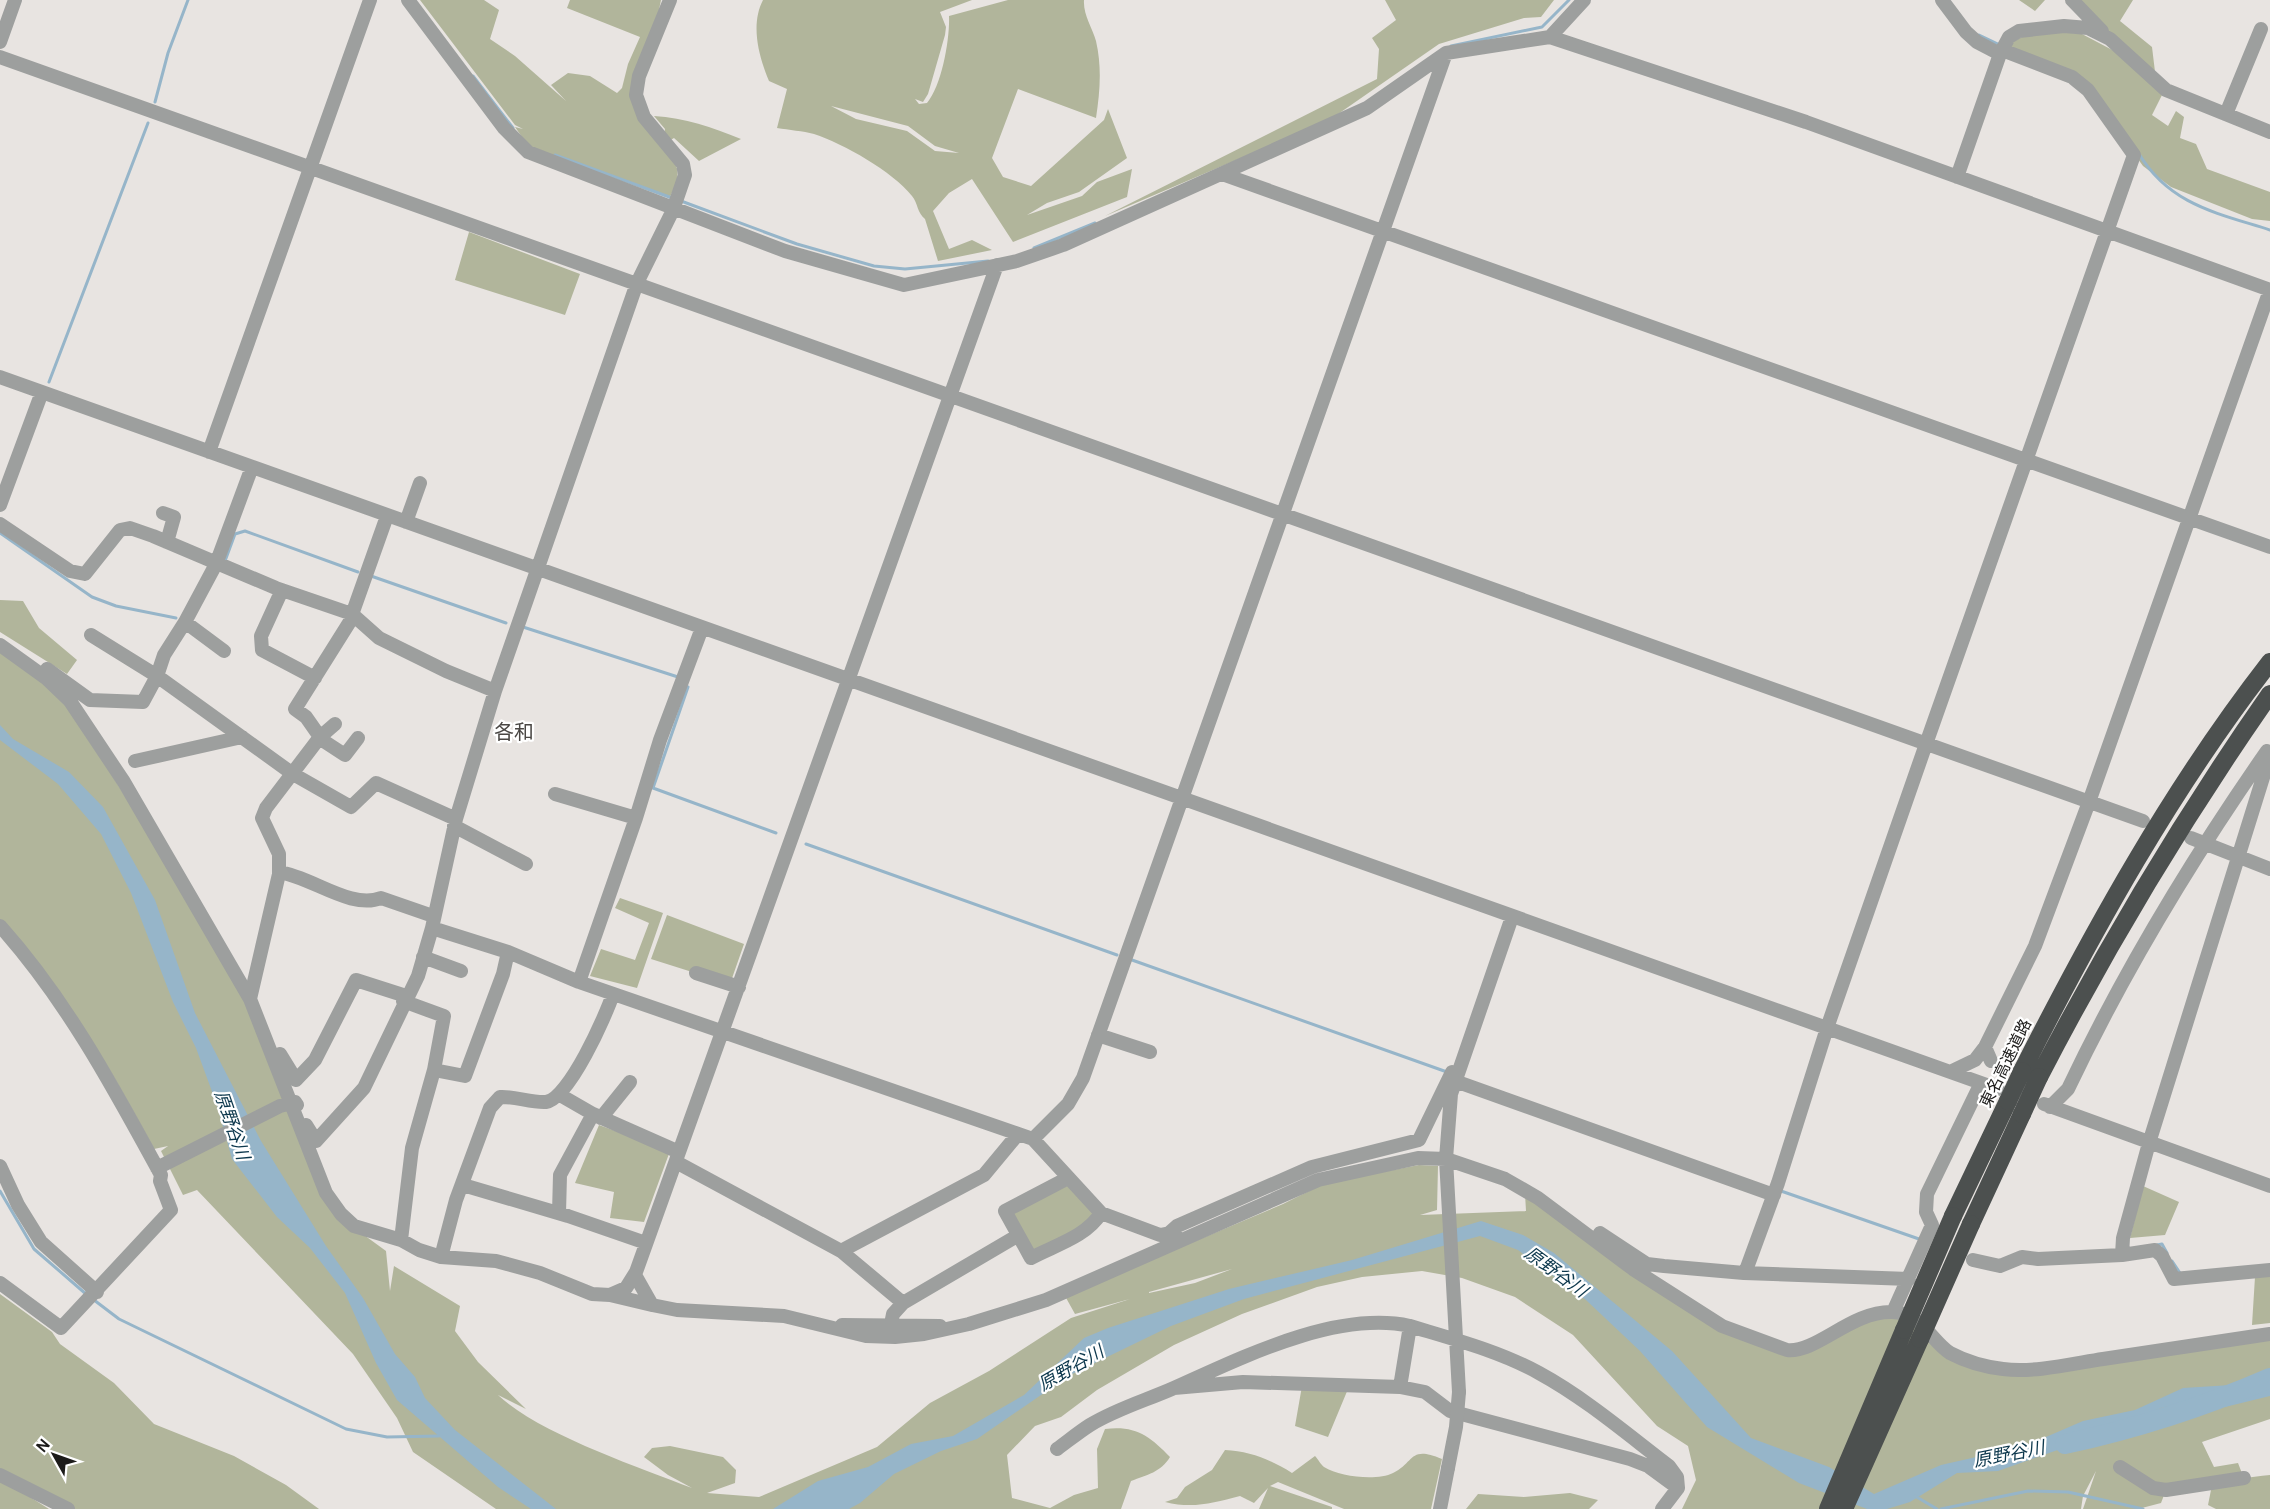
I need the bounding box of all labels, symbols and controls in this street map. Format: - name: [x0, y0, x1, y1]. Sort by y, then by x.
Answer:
- district label: 各和: [494, 721, 534, 747]
- street label: 東名高速道路: [1977, 1016, 2037, 1111]
- water label: 原野谷川: [208, 1088, 254, 1165]
- water label: 原野谷川: [1519, 1243, 1593, 1305]
- water label: 原野谷川: [1035, 1340, 1110, 1397]
- north arrow: [24, 1425, 84, 1485]
- text: N: [33, 1436, 55, 1457]
- water label: 原野谷川: [1972, 1437, 2049, 1474]

